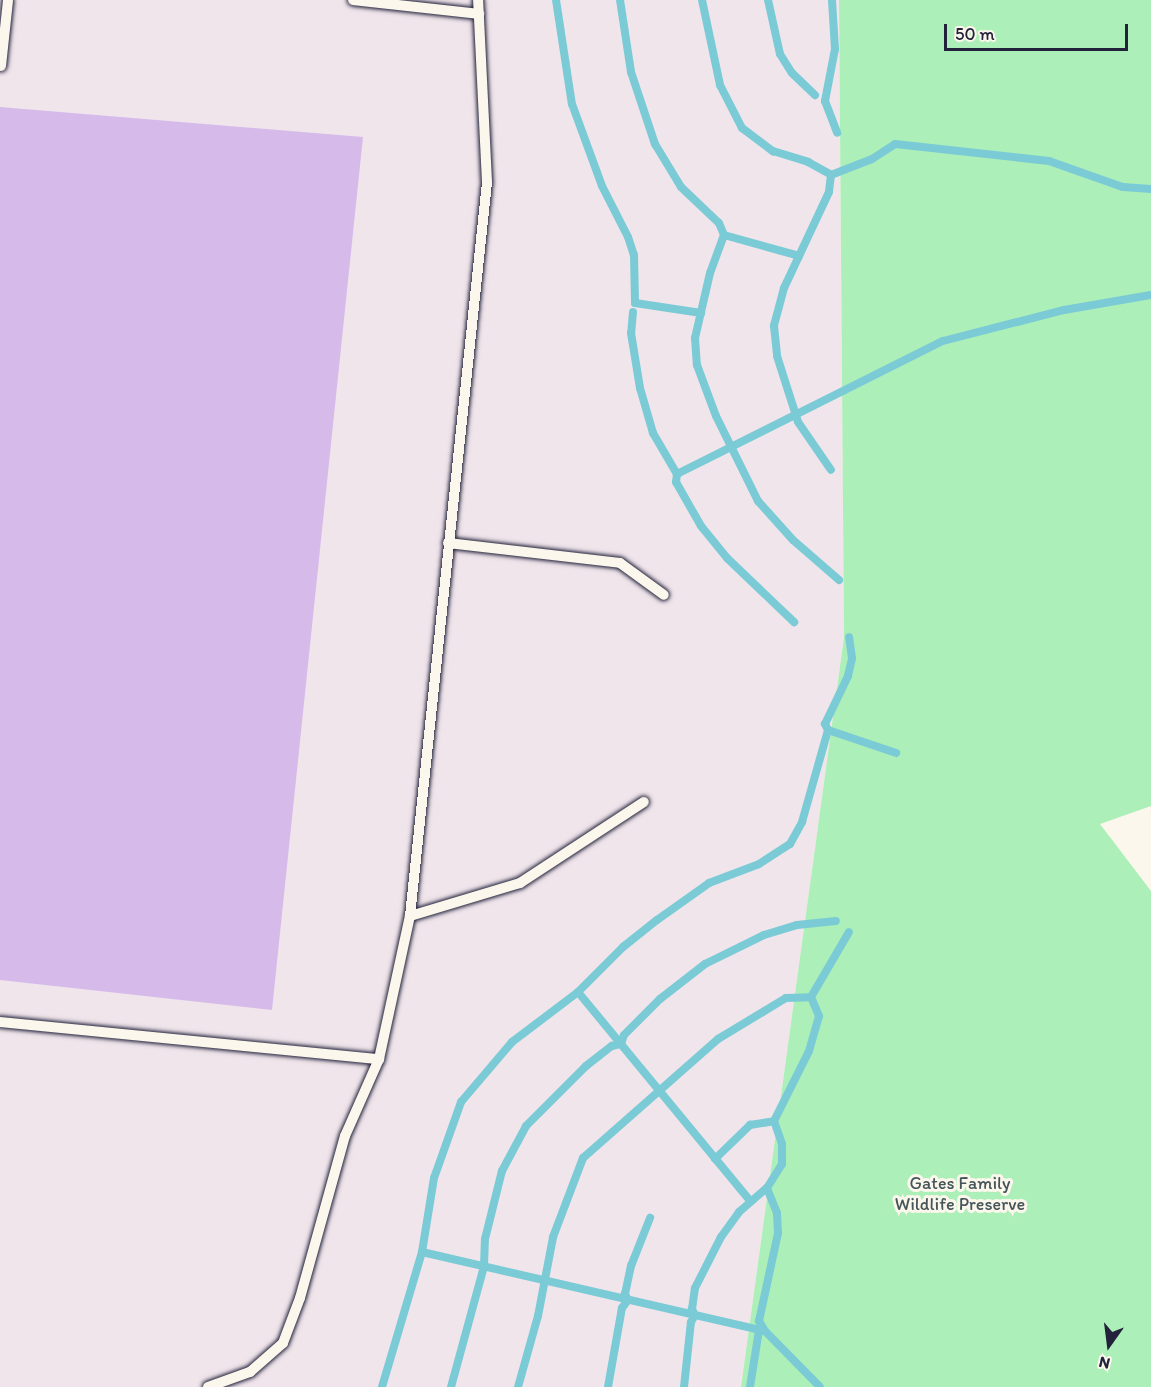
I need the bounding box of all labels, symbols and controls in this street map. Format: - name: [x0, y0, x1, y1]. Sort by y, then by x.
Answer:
- scale bar: [947, 12, 1132, 50]
- text: 50 m: [955, 23, 995, 45]
- park label: Gates Family Wildlife Preserve: [895, 1173, 1025, 1216]
- north arrow: [1079, 1315, 1139, 1375]
- text: N: [1097, 1352, 1112, 1373]

